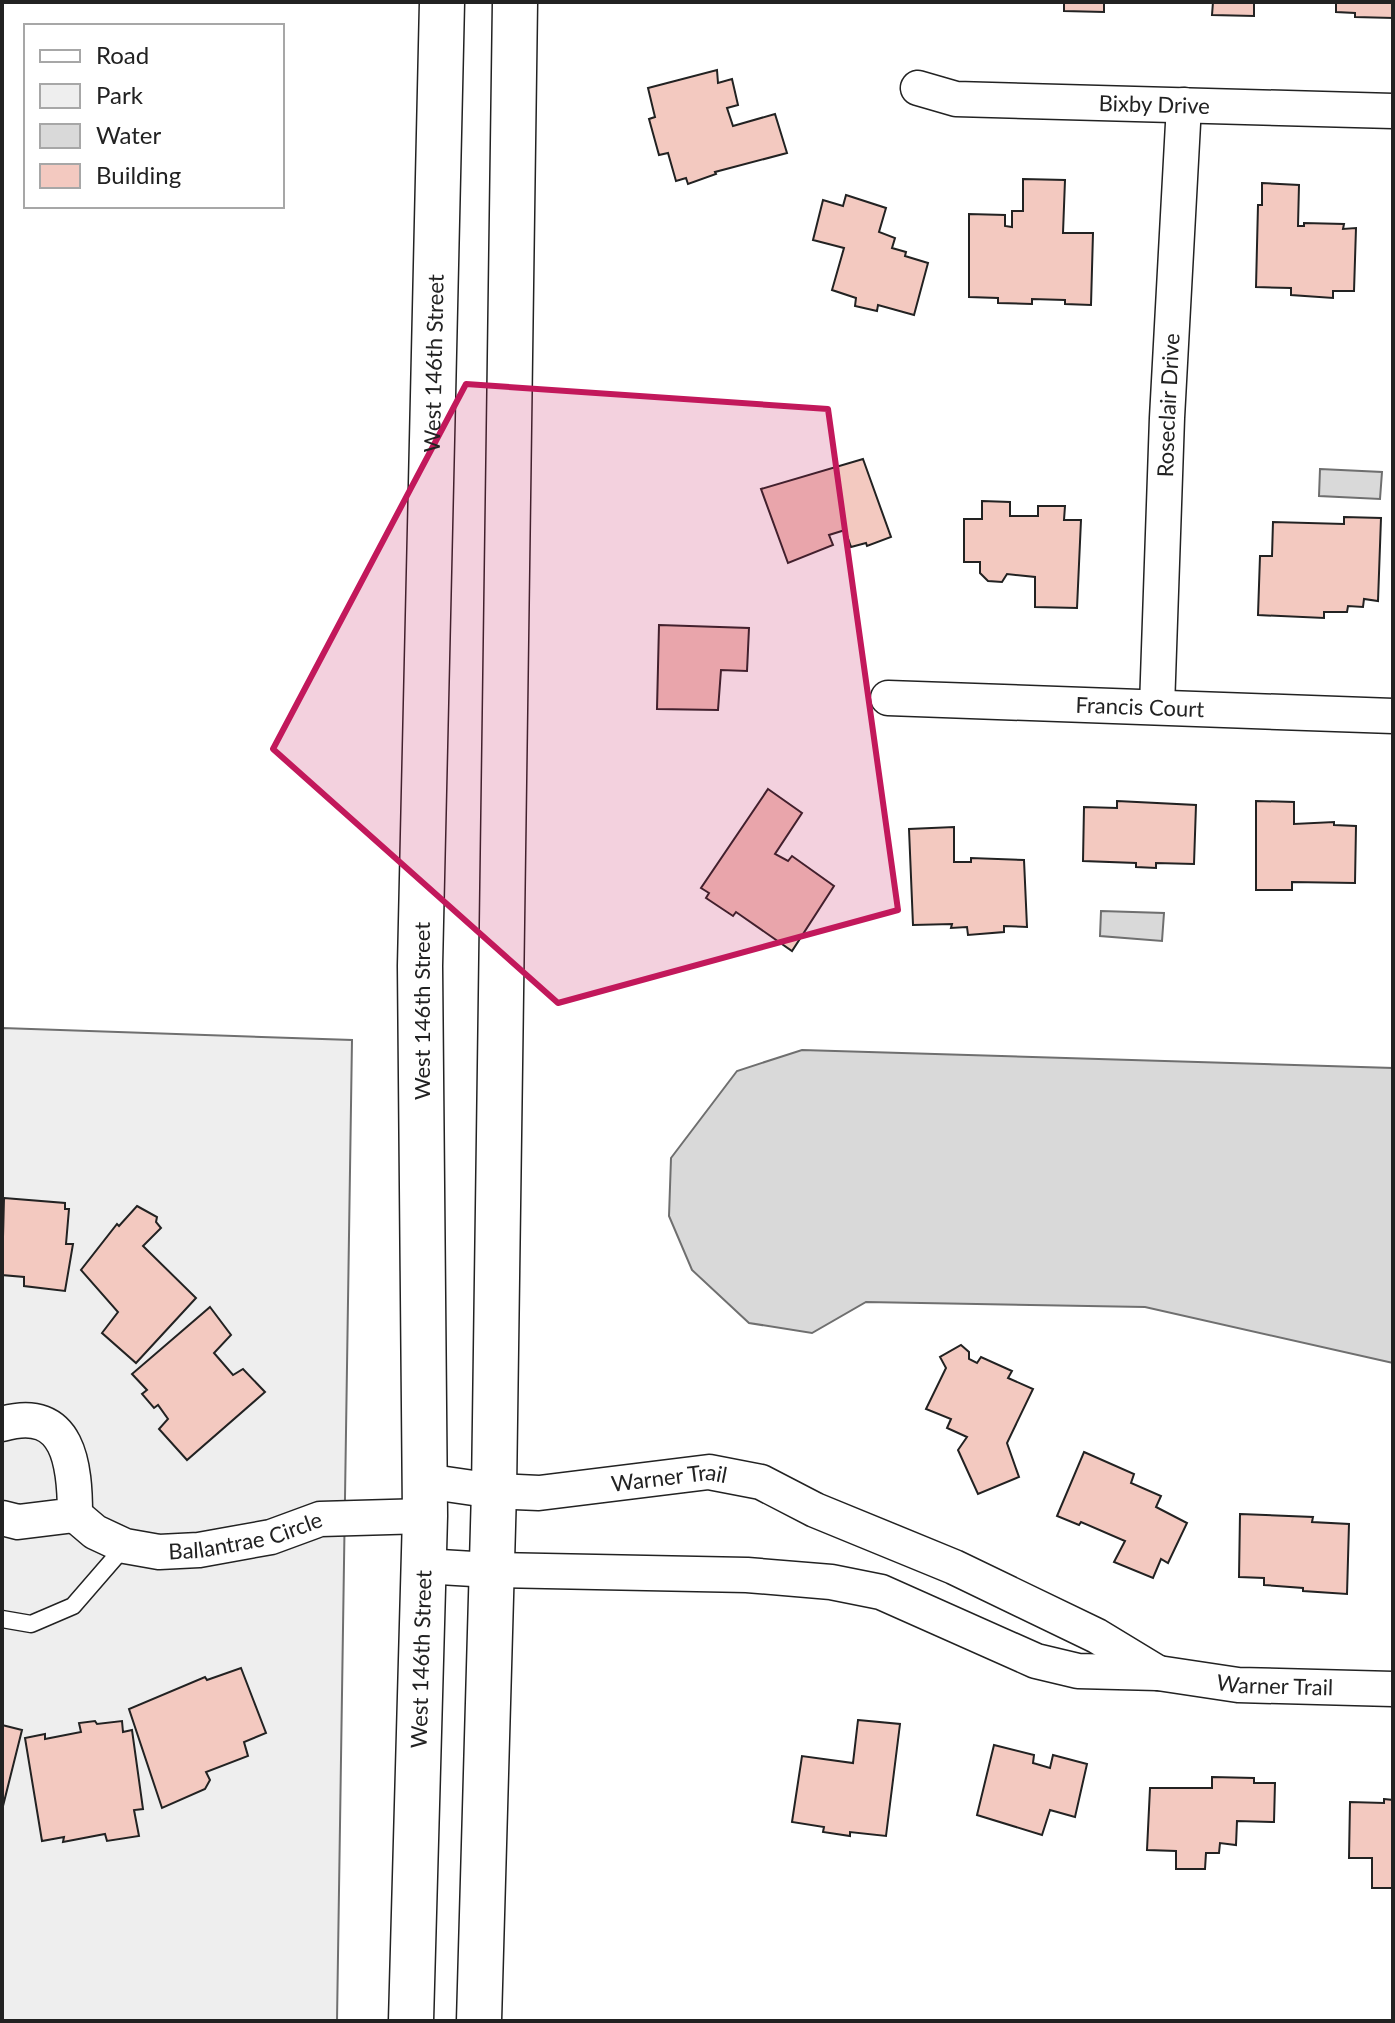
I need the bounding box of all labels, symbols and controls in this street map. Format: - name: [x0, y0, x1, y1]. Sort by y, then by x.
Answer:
- legend: [24, 24, 284, 208]
- text: Road: [96, 40, 149, 69]
- text: Park: [96, 80, 144, 109]
- street label: Bixby Drive: [1098, 89, 1210, 119]
- text: Water: [96, 120, 161, 149]
- text: Building: [96, 160, 181, 189]
- street label: West 146th Street: [418, 274, 449, 453]
- street label: Roseclair Drive: [1151, 332, 1185, 478]
- street label: Francis Court: [1075, 691, 1205, 722]
- street label: West 146th Street: [408, 922, 435, 1100]
- street label: Warner Trail: [610, 1458, 730, 1497]
- street label: Ballantrae Circle: [168, 1505, 326, 1565]
- street label: West 146th Street: [405, 1570, 437, 1749]
- street label: Warner Trail: [1215, 1668, 1334, 1700]

